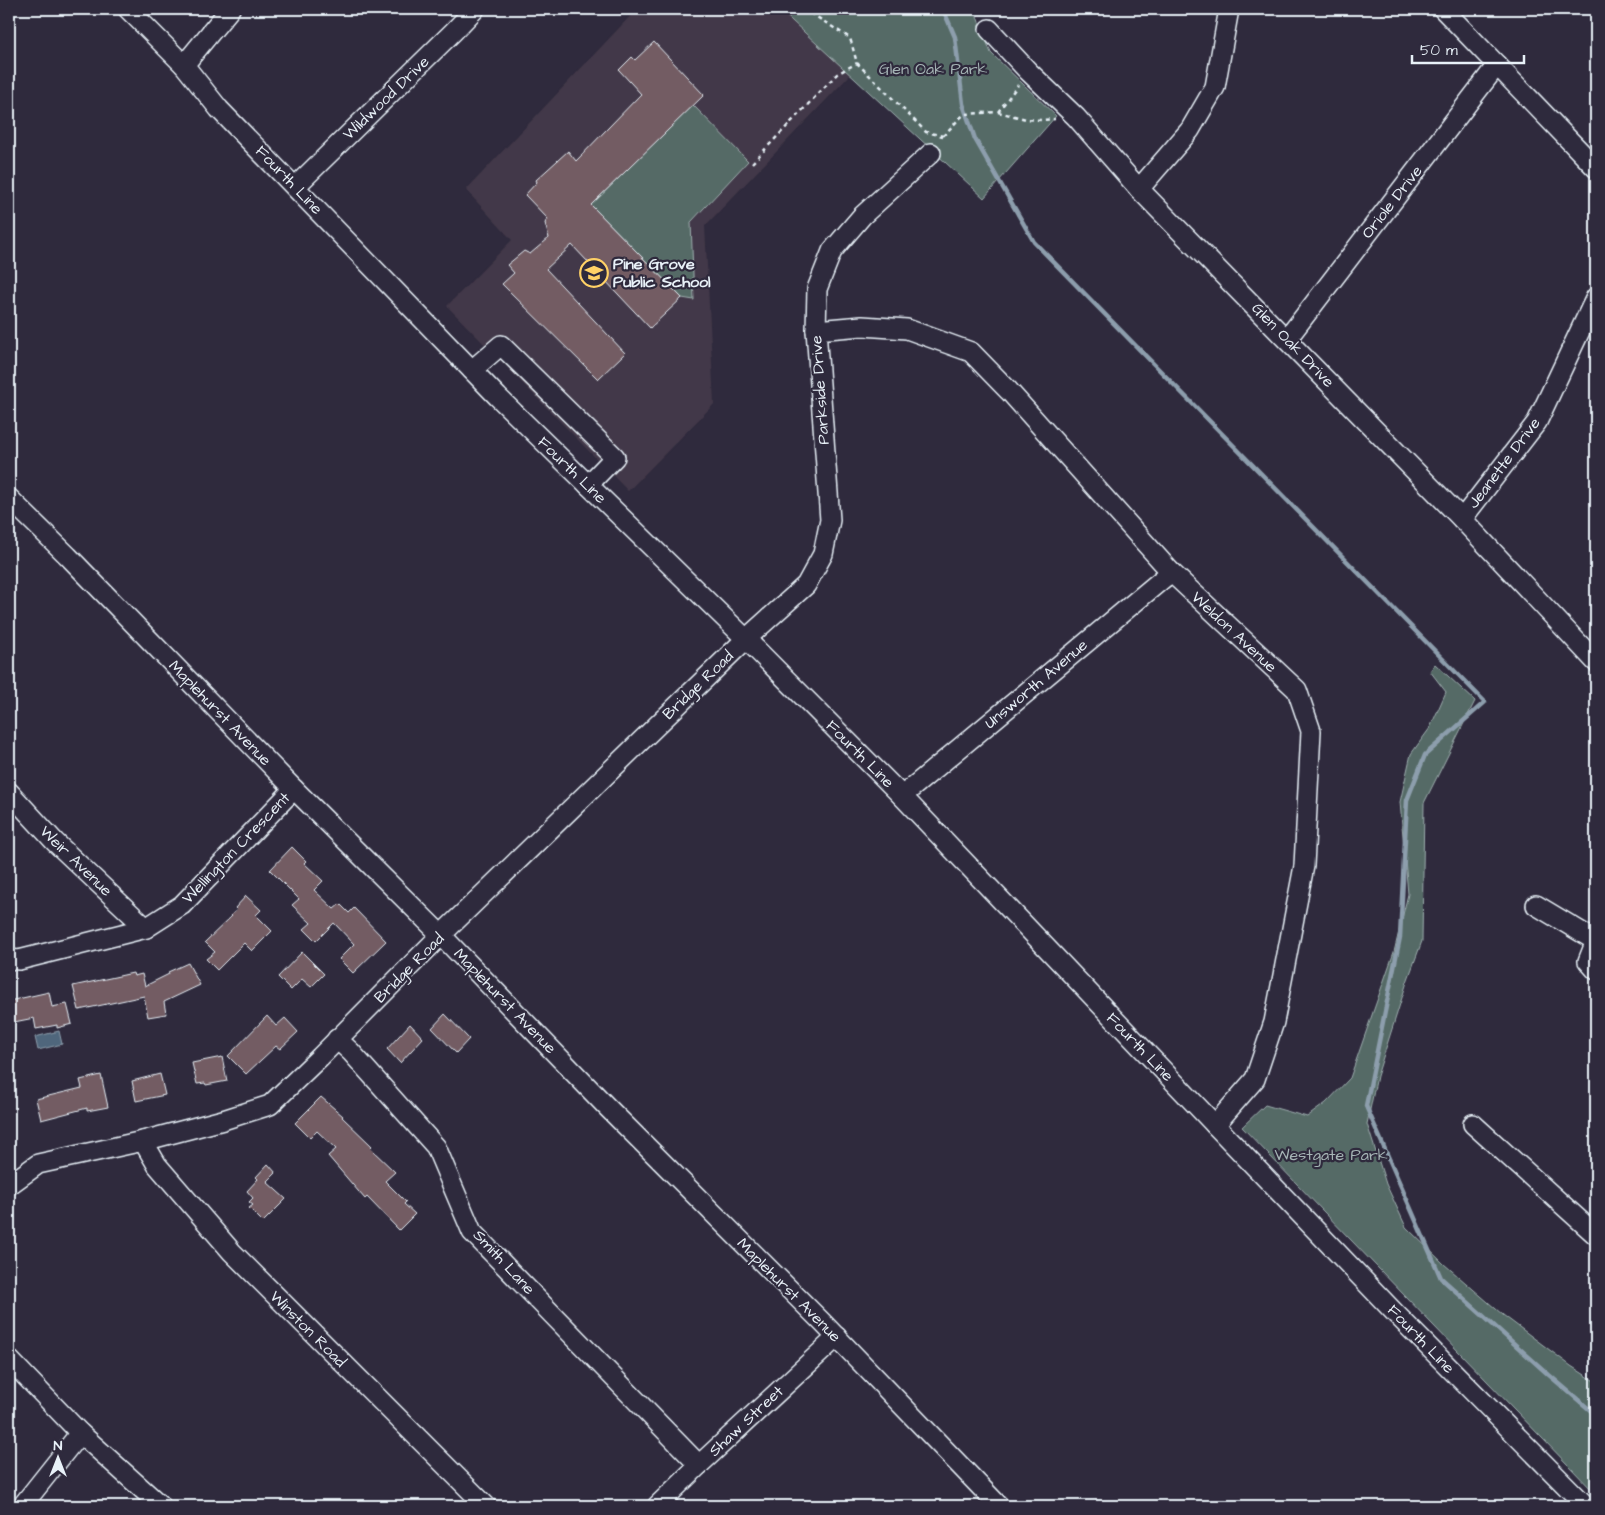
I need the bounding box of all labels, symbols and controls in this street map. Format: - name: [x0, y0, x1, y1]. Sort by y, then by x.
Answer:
- scale bar: [1412, 32, 1525, 64]
- text: 50 m: [1420, 40, 1458, 61]
- street label: Wildwood Drive: [338, 51, 434, 145]
- park label: Glen Oak Park: [879, 58, 988, 80]
- street label: Fourth Line: [251, 141, 328, 220]
- street label: Oriole Drive: [1357, 161, 1428, 243]
- place label: Pine Grove Public School: [613, 253, 711, 293]
- school or university icon: Pine Grove Public School: [579, 258, 609, 288]
- street label: Glen Oak Drive: [1247, 298, 1339, 393]
- street label: Parkside Drive: [805, 334, 835, 445]
- street label: Jeanette Drive: [1463, 413, 1546, 513]
- street label: Fourth Line: [533, 432, 612, 509]
- street label: Weldon Avenue: [1186, 587, 1282, 678]
- street label: Unsworth Avenue: [980, 634, 1093, 734]
- street label: Bridge Road: [658, 646, 739, 725]
- street label: Maplehurst Avenue: [164, 655, 277, 771]
- street label: Fourth Line: [821, 715, 899, 793]
- street label: Wellington Crescent: [177, 787, 296, 909]
- street label: Weir Avenue: [35, 821, 117, 902]
- street label: Bridge Road: [369, 928, 450, 1009]
- street label: Maplehurst Avenue: [449, 943, 562, 1059]
- street label: Fourth Line: [1102, 1008, 1179, 1087]
- park label: Westgate Park: [1274, 1144, 1388, 1167]
- street label: Smith Lane: [468, 1225, 540, 1300]
- street label: Maplehurst Avenue: [732, 1233, 846, 1347]
- street label: Winston Road: [265, 1286, 351, 1372]
- street label: Fourth Line: [1383, 1300, 1460, 1379]
- street label: Shaw Street: [704, 1380, 789, 1461]
- north arrow: [32, 1432, 82, 1482]
- text: N: [54, 1436, 63, 1456]

